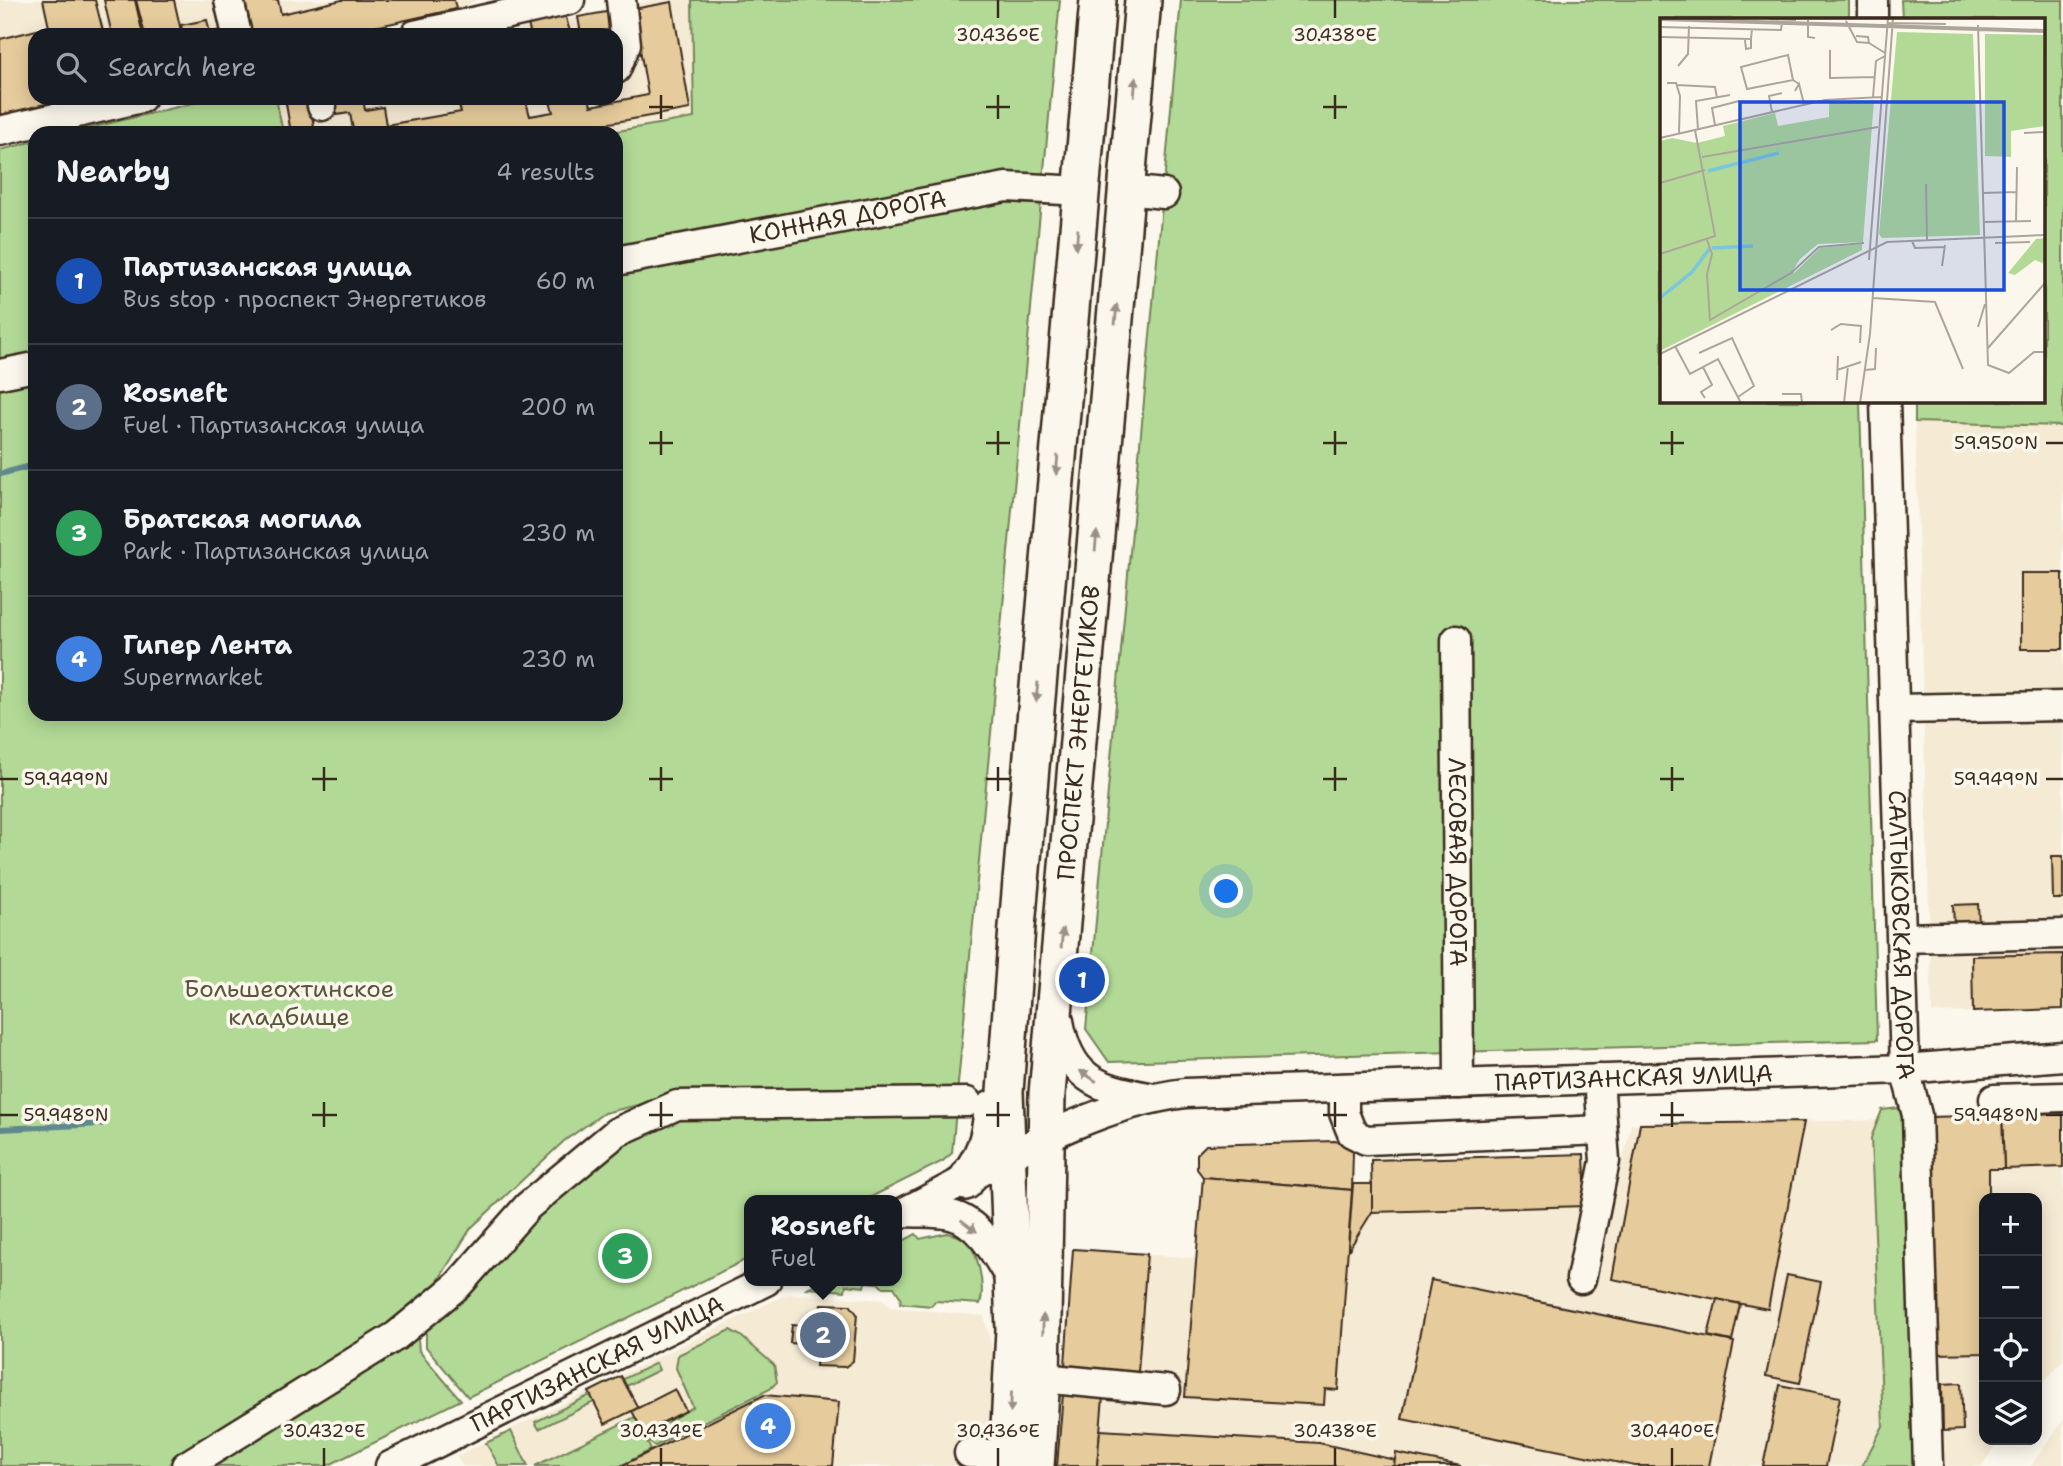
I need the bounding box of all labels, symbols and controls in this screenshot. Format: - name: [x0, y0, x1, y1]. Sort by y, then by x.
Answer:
- inset map: [1660, 18, 2046, 402]
- text: 30.436°E: [956, 23, 1040, 47]
- text: 30.438°E: [1293, 23, 1377, 47]
- search box: [28, 28, 623, 105]
- icon: search: [52, 48, 90, 86]
- text: Search here: [108, 49, 257, 84]
- one-way arrow: [1130, 76, 1141, 98]
- text: Nearby: [56, 151, 171, 192]
- text: 4 results: [496, 157, 595, 187]
- street label: КОННАЯ ДОРОГА: [747, 183, 949, 251]
- one-way arrow: [1071, 228, 1082, 250]
- text: Партизанская улица: [123, 249, 412, 284]
- text: 1: [74, 266, 84, 296]
- text: 60 m: [536, 266, 595, 296]
- text: Bus stop · проспект Энергетиков: [123, 284, 487, 314]
- one-way arrow: [1111, 303, 1122, 325]
- text: Rosneft: [123, 375, 228, 410]
- text: 2: [71, 392, 87, 422]
- text: 200 m: [520, 392, 595, 422]
- text: Fuel · Партизанская улица: [123, 410, 424, 440]
- text: 59.950°N: [1954, 431, 2038, 455]
- one-way arrow: [1051, 455, 1062, 477]
- text: Братская могила: [123, 501, 362, 536]
- text: 3: [71, 518, 87, 548]
- text: 230 m: [521, 518, 595, 548]
- one-way arrow: [1091, 530, 1102, 552]
- text: Park · Партизанская улица: [123, 536, 429, 566]
- street label: ПРОСПЕКТ ЭНЕРГЕТИКОВ: [1050, 584, 1108, 881]
- text: Гипер Лента: [123, 627, 292, 662]
- text: 4: [71, 644, 87, 674]
- text: 230 m: [521, 644, 595, 674]
- text: Supermarket: [123, 662, 263, 692]
- one-way arrow: [1031, 681, 1042, 703]
- street label: ЛЕСОВАЯ ДОРОГА: [1441, 757, 1474, 967]
- text: 59.949°N: [24, 767, 108, 791]
- text: 59.949°N: [1954, 767, 2038, 791]
- street label: САЛТЫКОВСКАЯ ДОРОГА: [1881, 790, 1923, 1083]
- your location: [1209, 874, 1243, 908]
- one-way arrow: [1057, 927, 1068, 949]
- pin: 1: [1059, 954, 1105, 1006]
- park label: Большеохтинское кладбище: [184, 973, 394, 1033]
- street label: ПАРТИЗАНСКАЯ УЛИЦА: [1494, 1057, 1773, 1099]
- one-way arrow: [1078, 1069, 1098, 1082]
- text: 59.948°N: [24, 1103, 108, 1127]
- text: 59.948°N: [1954, 1103, 2038, 1127]
- map controls: [1979, 1193, 2042, 1445]
- button: +: [1979, 1193, 2042, 1256]
- popup: [744, 1195, 902, 1286]
- text: Rosneft: [771, 1208, 875, 1243]
- one-way arrow: [960, 1219, 978, 1233]
- pin: 3: [602, 1230, 648, 1282]
- text: Fuel: [771, 1243, 815, 1273]
- button: −: [1979, 1256, 2042, 1319]
- street label: ПАРТИЗАНСКАЯ УЛИЦА: [465, 1288, 729, 1440]
- pin: 2: [800, 1309, 846, 1361]
- one-way arrow: [1037, 1313, 1048, 1335]
- button: locate: [1979, 1319, 2042, 1382]
- button: layers: [1979, 1382, 2042, 1445]
- one-way arrow: [1005, 1391, 1016, 1413]
- pin: 4: [745, 1400, 791, 1452]
- text: 30.432°E: [282, 1419, 366, 1443]
- text: 30.434°E: [619, 1419, 703, 1443]
- text: 30.436°E: [956, 1419, 1040, 1443]
- text: 30.438°E: [1293, 1419, 1377, 1443]
- text: 30.440°E: [1630, 1419, 1714, 1443]

